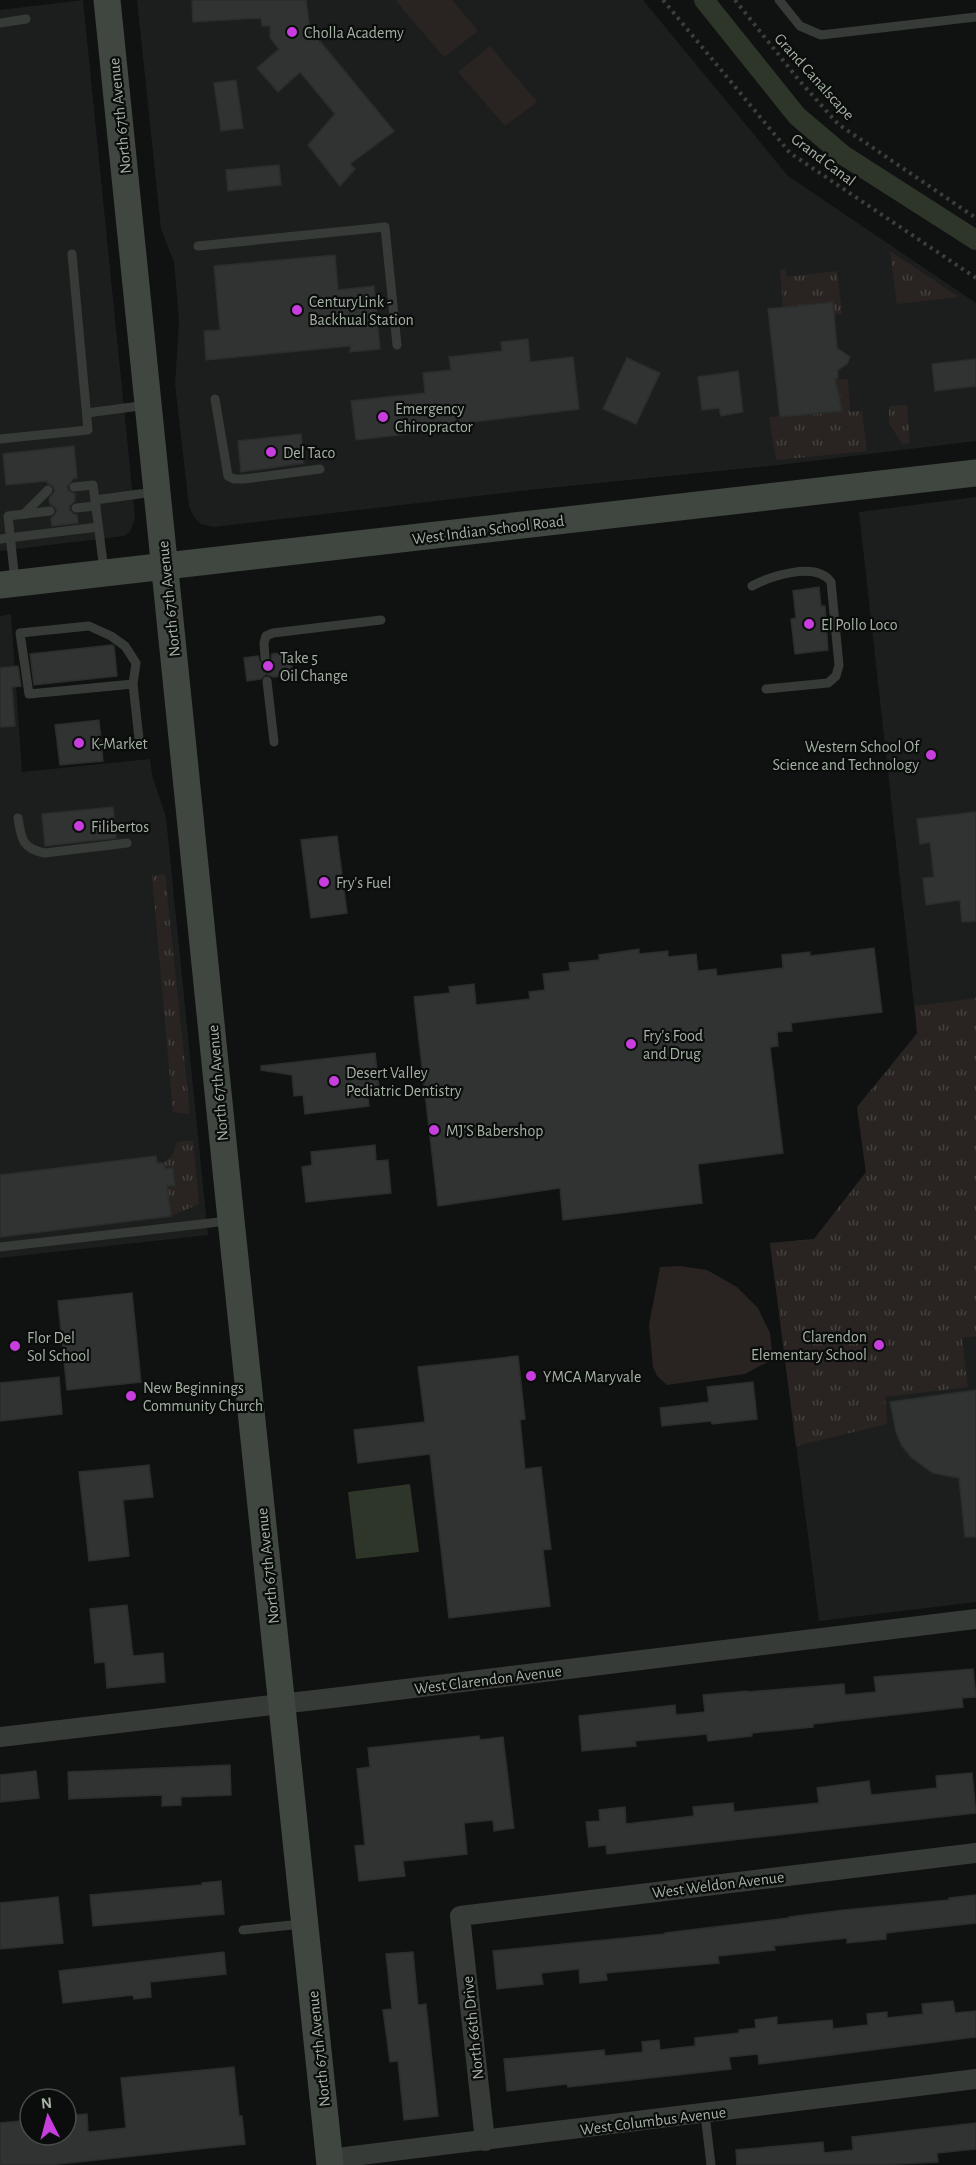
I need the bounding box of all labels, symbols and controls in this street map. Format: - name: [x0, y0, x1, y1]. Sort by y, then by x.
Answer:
- marker: Cholla Academy: [285, 25, 299, 39]
- place label: Cholla Academy: [304, 25, 404, 42]
- street label: Grand Canalscape: [771, 30, 857, 123]
- street label: North 67th Avenue: [106, 57, 134, 175]
- street label: Grand Canal: [788, 131, 859, 189]
- place label: CenturyLink - Backhual Station: [309, 294, 414, 328]
- marker: CenturyLink - Backhual Station: [290, 303, 304, 317]
- place label: Emergency Chiropractor: [395, 401, 474, 435]
- marker: Emergency Chiropractor: [376, 410, 390, 424]
- marker: Del Taco: [264, 445, 278, 459]
- place label: Del Taco: [283, 445, 336, 461]
- street label: West Indian School Road: [411, 513, 565, 547]
- street label: North 67th Avenue: [155, 540, 183, 658]
- marker: El Pollo Loco: [802, 617, 816, 631]
- place label: El Pollo Loco: [821, 617, 898, 633]
- place label: Take 5 Oil Change: [280, 650, 348, 684]
- marker: Take 5 Oil Change: [261, 659, 275, 673]
- marker: K-Market: [72, 736, 86, 750]
- place label: K-Market: [91, 736, 148, 752]
- place label: Western School Of Science and Technology: [772, 739, 920, 774]
- marker: Western School Of Science and Technology: [924, 748, 938, 762]
- marker: Filibertos: [72, 819, 86, 833]
- place label: Filibertos: [91, 819, 149, 835]
- marker: Fry's Fuel: [317, 875, 331, 889]
- place label: Fry's Fuel: [336, 875, 391, 892]
- street label: North 67th Avenue: [205, 1024, 231, 1142]
- place label: Fry's Food and Drug: [643, 1028, 703, 1062]
- marker: Fry's Food and Drug: [624, 1037, 638, 1051]
- place label: Desert Valley Pediatric Dentistry: [346, 1065, 462, 1100]
- marker: Desert Valley Pediatric Dentistry: [327, 1074, 341, 1088]
- marker: MJ'S Babershop: [427, 1123, 441, 1137]
- place label: MJ'S Babershop: [446, 1123, 543, 1139]
- place label: Clarendon Elementary School: [751, 1329, 867, 1364]
- place label: Flor Del Sol School: [27, 1330, 90, 1364]
- marker: Clarendon Elementary School: [872, 1338, 886, 1352]
- marker: Flor Del Sol School: [8, 1339, 22, 1353]
- marker: YMCA Maryvale: [524, 1369, 538, 1383]
- place label: YMCA Maryvale: [543, 1369, 641, 1386]
- place label: New Beginnings Community Church: [143, 1380, 263, 1415]
- marker: New Beginnings Community Church: [124, 1389, 138, 1403]
- street label: North 67th Avenue: [254, 1507, 282, 1625]
- street label: West Clarendon Avenue: [413, 1663, 563, 1697]
- street label: West Weldon Avenue: [651, 1869, 785, 1901]
- street label: North 66th Drive: [460, 1975, 486, 2080]
- street label: North 67th Avenue: [305, 1990, 333, 2108]
- north arrow: [18, 2087, 78, 2147]
- text: N: [40, 2095, 53, 2112]
- street label: West Columbus Avenue: [579, 2104, 727, 2138]

